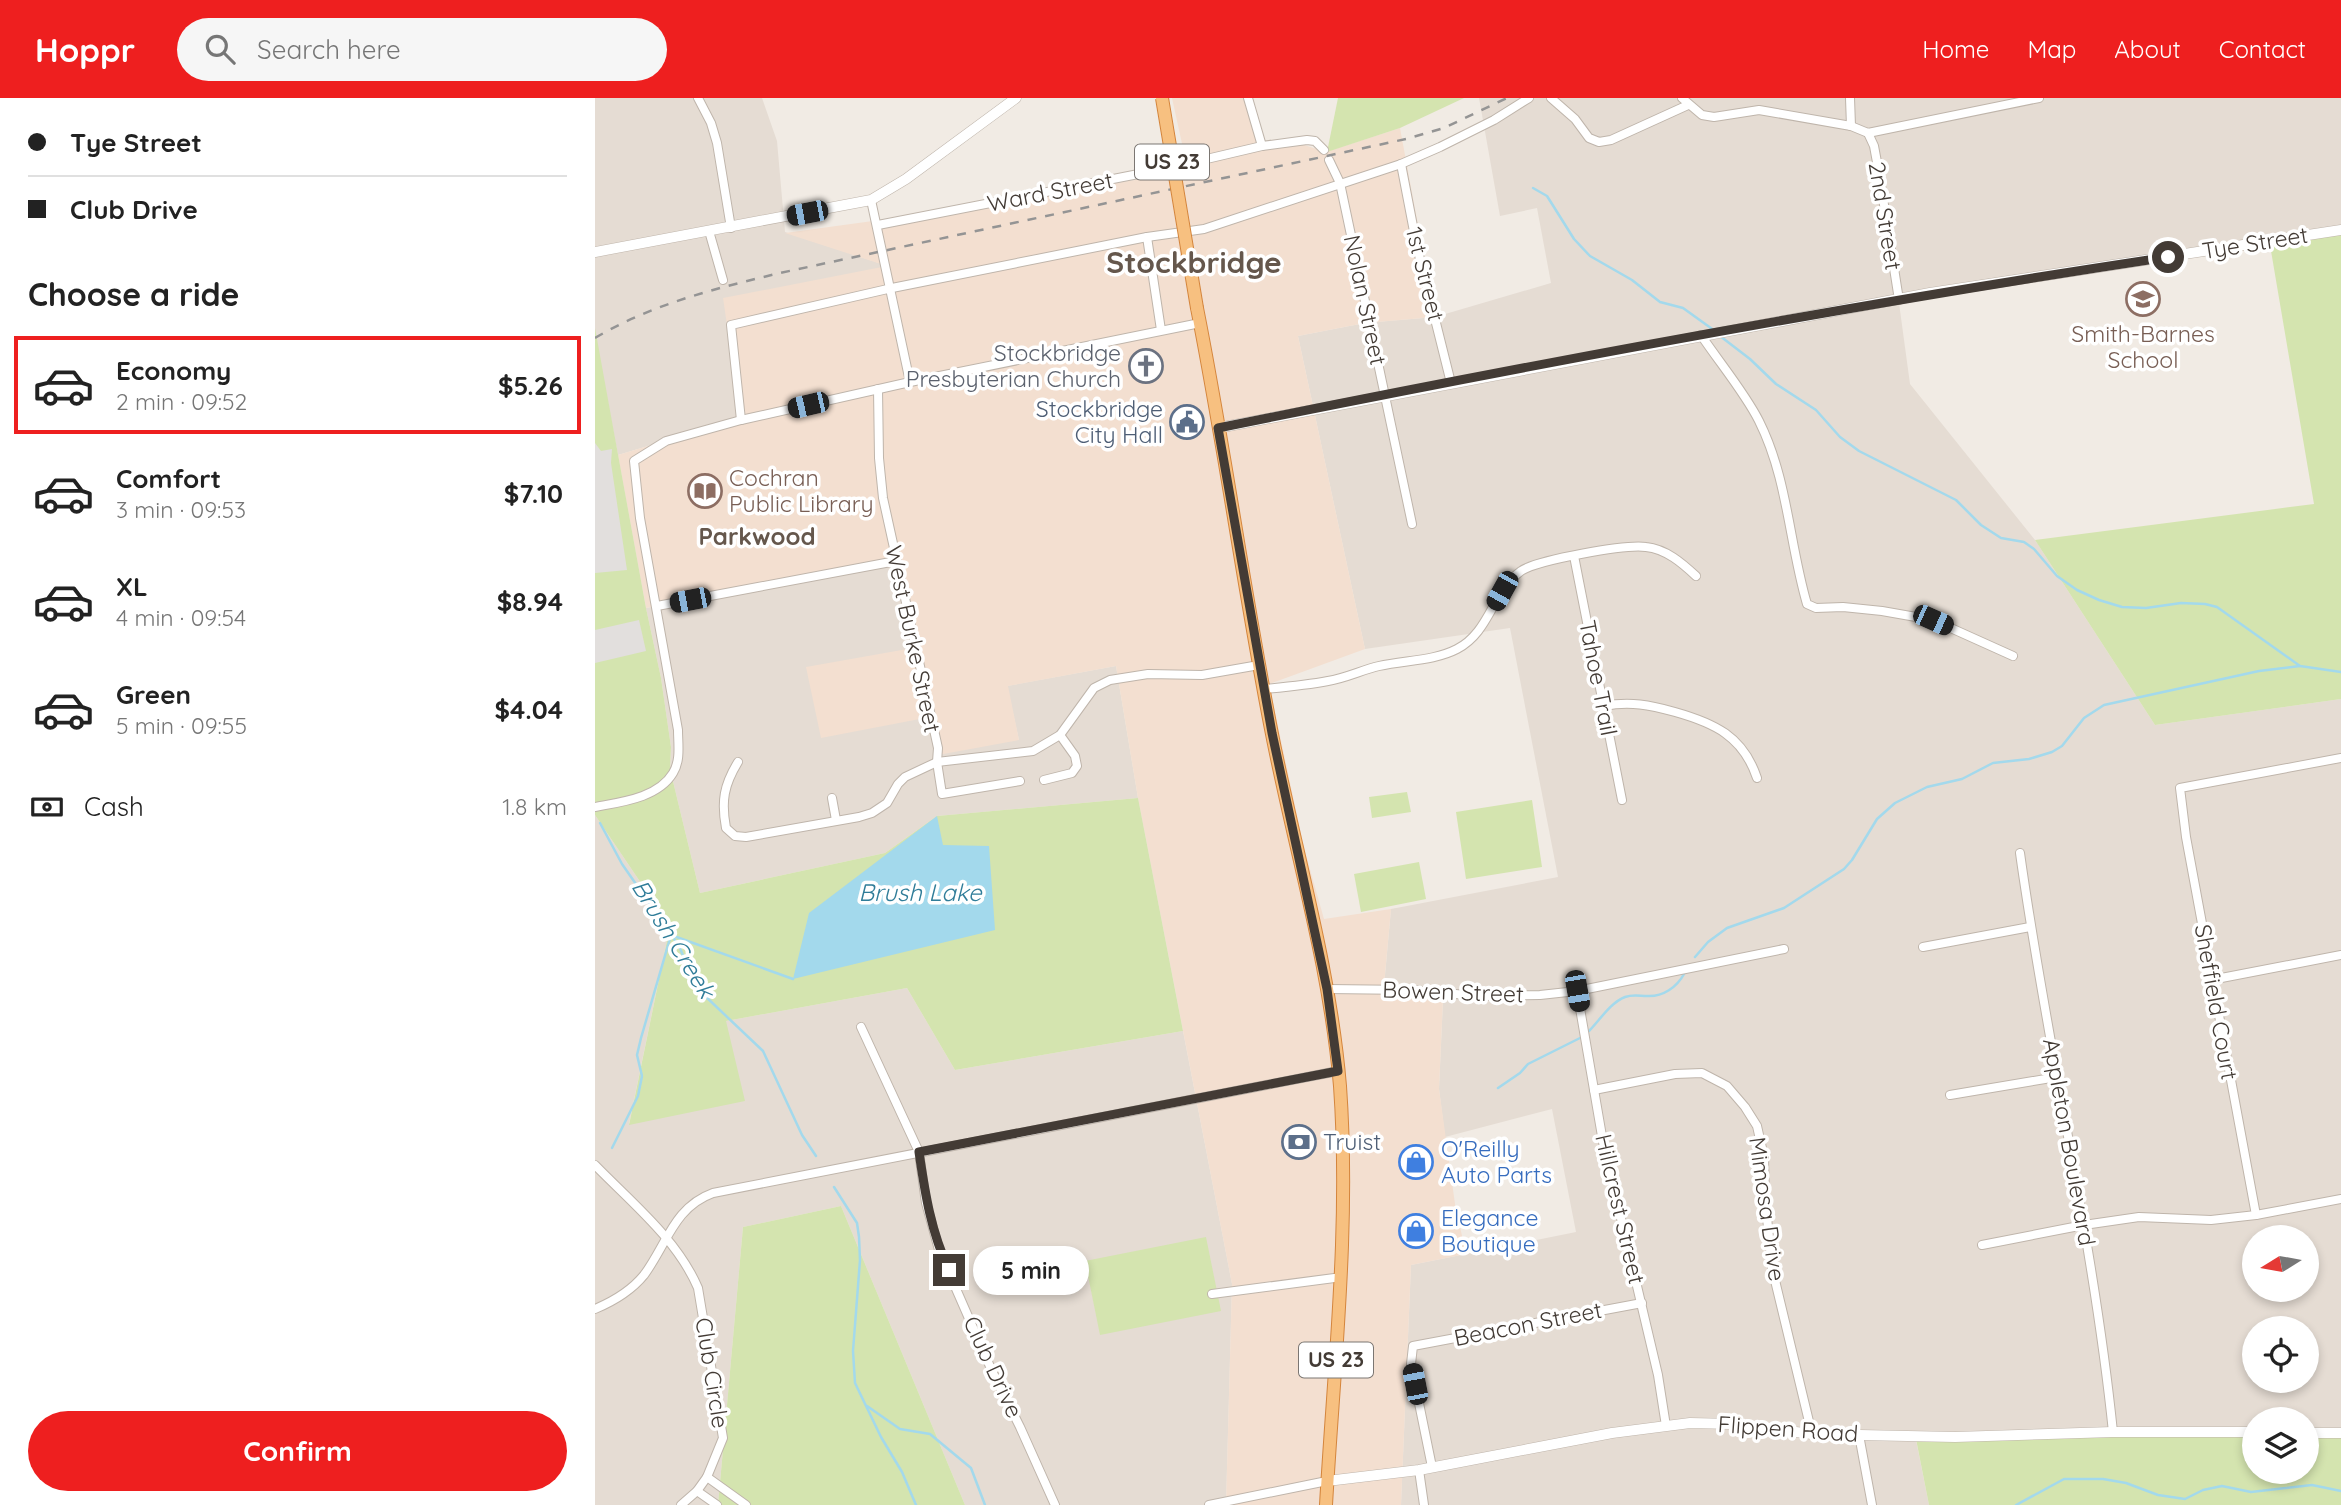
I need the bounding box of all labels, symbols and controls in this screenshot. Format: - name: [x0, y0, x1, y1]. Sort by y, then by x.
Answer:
- search box: [177, 18, 667, 81]
- text: Hoppr: [35, 29, 135, 70]
- icon: search: [201, 30, 239, 68]
- text: Search here: [257, 33, 401, 66]
- text: Home: [1922, 34, 1989, 64]
- text: Map: [2027, 34, 2076, 64]
- text: About: [2114, 34, 2181, 64]
- text: Contact: [2219, 34, 2306, 64]
- text: Tye Street: [70, 126, 202, 159]
- road number: US 23: [1135, 144, 1209, 180]
- street label: 2nd Street: [1863, 160, 1908, 272]
- street label: Ward Street: [985, 165, 1115, 218]
- text: Club Drive: [70, 193, 198, 226]
- car: [785, 199, 830, 227]
- street label: Tye Street: [2200, 220, 2310, 265]
- street label: 1st Street: [1400, 224, 1451, 324]
- street label: Nolan Street: [1338, 232, 1393, 368]
- route start: [2152, 241, 2184, 273]
- district label: Stockbridge: [1106, 243, 1282, 281]
- text: Choose a ride: [28, 274, 240, 314]
- school or university icon: Smith-Barnes School: [2124, 280, 2162, 318]
- place label: Smith-Barnes School: [2071, 319, 2215, 374]
- place label: Stockbridge Presbyterian Church: [906, 338, 1121, 393]
- church icon: Stockbridge Presbyterian Church: [1127, 347, 1165, 385]
- icon: car: [32, 354, 95, 417]
- text: Economy: [116, 354, 231, 387]
- text: $5.26: [498, 369, 563, 402]
- text: 2 min · 09:52: [116, 387, 247, 416]
- car: [786, 390, 831, 420]
- place label: Stockbridge City Hall: [1036, 394, 1163, 449]
- public building icon: Stockbridge City Hall: [1168, 403, 1206, 441]
- icon: car: [32, 462, 95, 525]
- text: Comfort: [116, 462, 221, 495]
- place label: Cochran Public Library: [729, 463, 874, 518]
- library icon: Cochran Public Library: [686, 472, 724, 510]
- text: $7.10: [504, 477, 563, 510]
- text: 3 min · 09:53: [116, 495, 246, 524]
- district label: Parkwood: [699, 521, 815, 551]
- street label: West Burke Street: [879, 543, 948, 735]
- car: [1483, 568, 1522, 614]
- icon: car: [32, 570, 95, 633]
- text: XL: [116, 570, 148, 603]
- text: $8.94: [497, 585, 563, 618]
- car: [668, 586, 713, 614]
- car: [1910, 602, 1957, 638]
- text: 4 min · 09:54: [116, 603, 246, 632]
- street label: Tahoe Trail: [1573, 618, 1624, 738]
- icon: car: [32, 678, 95, 741]
- text: Green: [116, 678, 191, 711]
- text: $4.04: [494, 693, 563, 726]
- text: 5 min · 09:55: [116, 711, 247, 740]
- icon: cash: [28, 788, 66, 826]
- text: Cash: [84, 790, 144, 823]
- text: 1.8 km: [502, 792, 567, 821]
- water label: Brush Creek: [626, 874, 723, 1005]
- water label: Brush Lake: [858, 877, 983, 907]
- street label: Sheffield Court: [2189, 922, 2244, 1082]
- car: [1564, 968, 1591, 1014]
- street label: Bowen Street: [1382, 975, 1524, 1008]
- street label: Appleton Boulevard: [2037, 1036, 2102, 1248]
- bank icon: Truist: [1280, 1123, 1318, 1161]
- place label: Truist: [1323, 1127, 1381, 1156]
- street label: Hillcrest Street: [1589, 1131, 1652, 1287]
- place label: O'Reilly Auto Parts: [1441, 1134, 1552, 1189]
- street label: Mimosa Drive: [1743, 1135, 1792, 1283]
- shop icon: O'Reilly Auto Parts: [1397, 1143, 1435, 1181]
- place label: Elegance Boutique: [1441, 1203, 1538, 1258]
- shop icon: Elegance Boutique: [1397, 1212, 1435, 1250]
- north arrow: [2242, 1225, 2319, 1302]
- map controls: [2242, 1225, 2319, 1484]
- callout: 5 min: [973, 1246, 1089, 1294]
- route end: [933, 1254, 965, 1286]
- text: 5 min: [1001, 1256, 1061, 1285]
- street label: Beacon Street: [1451, 1295, 1605, 1352]
- street label: Club Drive: [957, 1311, 1030, 1422]
- street label: Club Circle: [689, 1315, 736, 1430]
- button: locate: [2242, 1316, 2319, 1393]
- road number: US 23: [1299, 1342, 1373, 1378]
- car: [1401, 1361, 1430, 1407]
- button: layers: [2242, 1407, 2319, 1484]
- street label: Flippen Road: [1717, 1409, 1859, 1448]
- button: Confirm: [28, 1411, 567, 1491]

